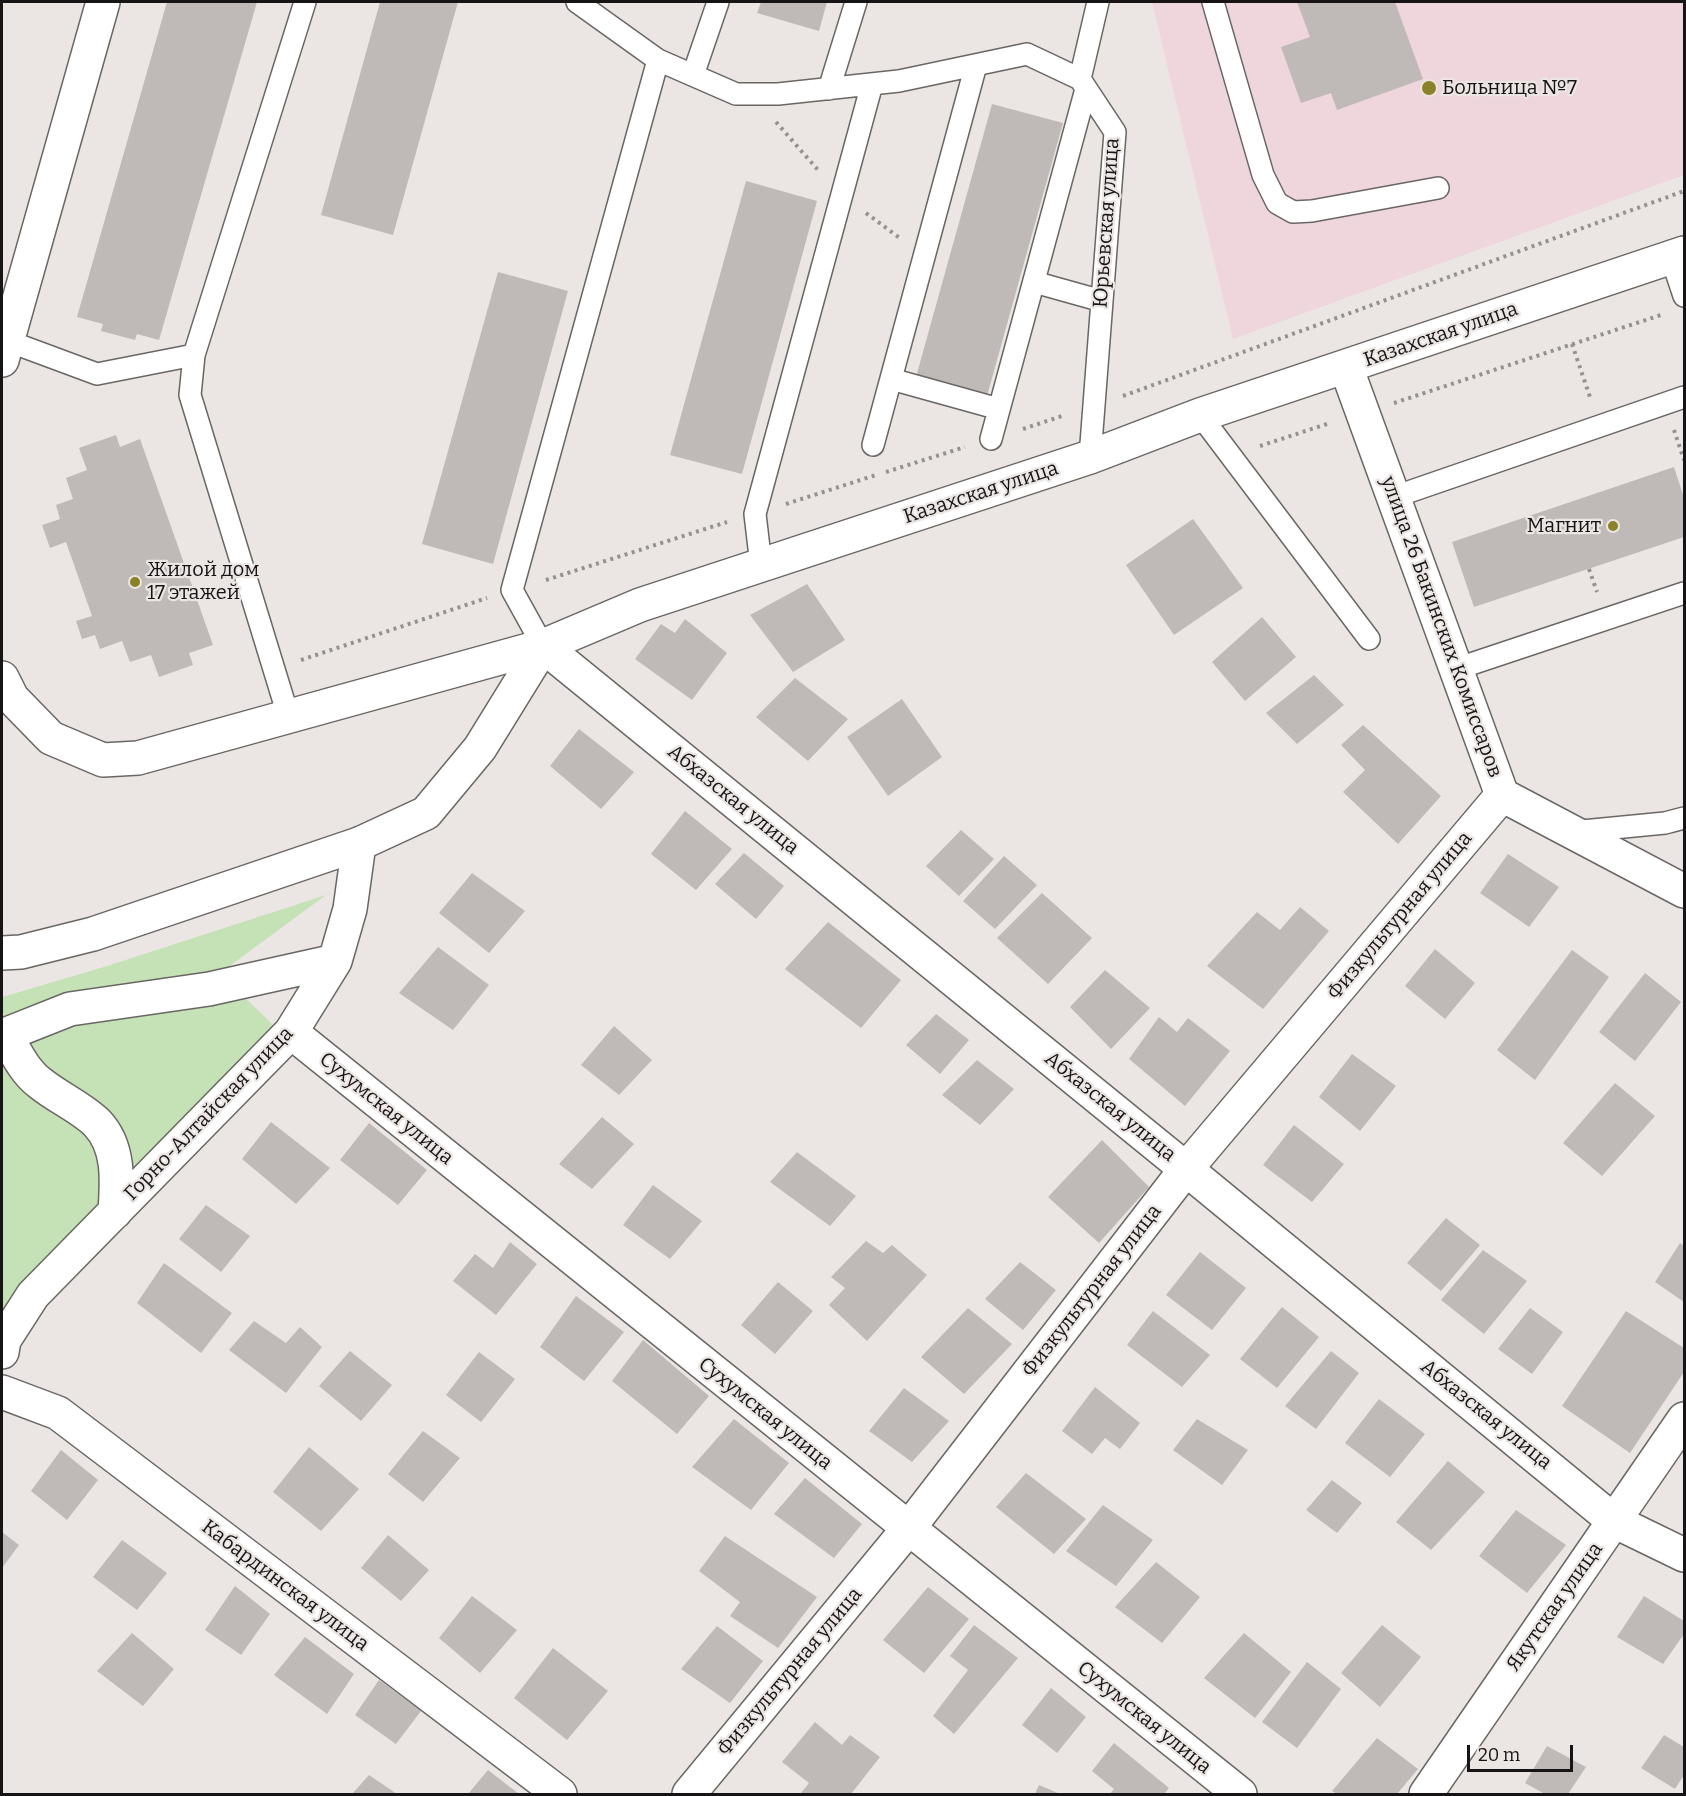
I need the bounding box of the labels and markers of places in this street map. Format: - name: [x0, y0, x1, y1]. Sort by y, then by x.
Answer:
- place label: Больница №7: [1442, 76, 1577, 100]
- marker: Больница №7: [1420, 79, 1438, 97]
- place label: Магнит: [1527, 514, 1601, 538]
- marker: Магнит: [1606, 519, 1620, 533]
- place label: Жилой дом 17 этажей: [147, 558, 259, 605]
- marker: Жилой дом 17 этажей: [128, 575, 142, 589]

